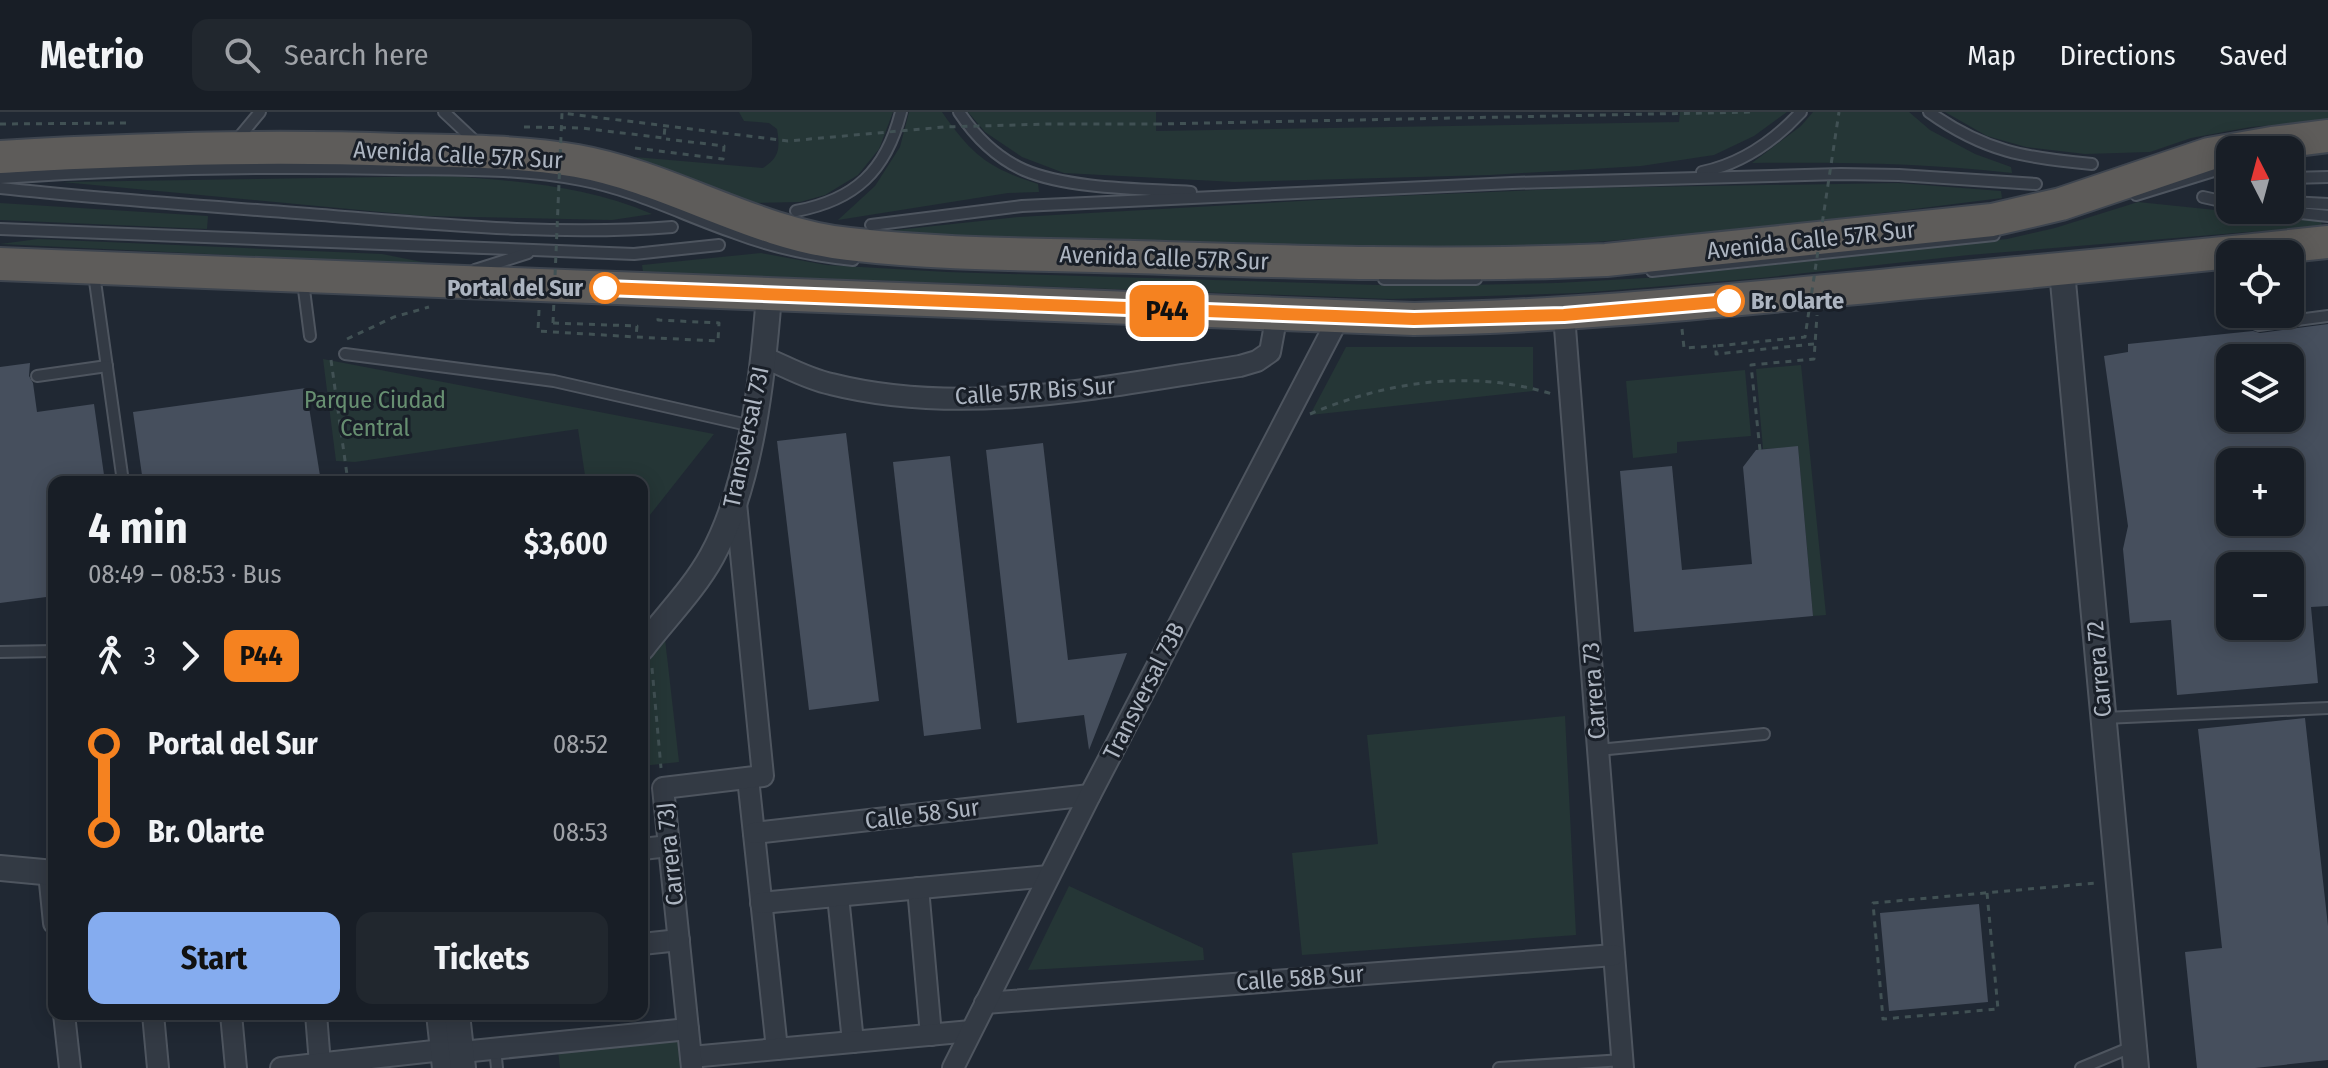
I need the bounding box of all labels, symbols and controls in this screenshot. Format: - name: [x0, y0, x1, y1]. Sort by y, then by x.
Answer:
- search box: [192, 19, 752, 91]
- text: Metrio: [40, 32, 144, 78]
- icon: search: [220, 33, 264, 77]
- text: Search here: [284, 37, 429, 73]
- text: Map: [1967, 39, 2016, 72]
- text: Directions: [2060, 39, 2176, 72]
- text: Saved: [2220, 39, 2288, 72]
- street label: Avenida Calle 57R Sur: [353, 136, 564, 174]
- north arrow: [2216, 136, 2304, 224]
- map controls: [2216, 136, 2304, 640]
- street label: Avenida Calle 57R Sur: [1705, 215, 1917, 265]
- street label: Avenida Calle 57R Sur: [1059, 240, 1270, 276]
- button: locate: [2216, 240, 2304, 328]
- marker: Portal del Sur: [590, 273, 620, 303]
- place label: Portal del Sur: [447, 274, 583, 302]
- line badge: P44: [1121, 285, 1213, 337]
- marker: Br. Olarte: [1714, 286, 1744, 316]
- place label: Br. Olarte: [1751, 287, 1844, 315]
- text: P44: [1146, 294, 1188, 327]
- button: layers: [2216, 344, 2304, 432]
- street label: Transversal 73I: [717, 364, 775, 510]
- street label: Calle 57R Bis Sur: [954, 371, 1117, 411]
- park label: Parque Ciudad Central: [304, 386, 446, 442]
- button: +: [2216, 448, 2304, 536]
- text: 4 min: [88, 502, 188, 555]
- text: $3,600: [524, 526, 608, 562]
- button: −: [2216, 552, 2304, 640]
- text: 08:49 – 08:53 · Bus: [88, 559, 282, 590]
- street label: Transversal 73B: [1097, 618, 1191, 764]
- street label: Carrera 72: [2081, 620, 2117, 718]
- icon: walk: [88, 634, 132, 678]
- icon: forward: [168, 634, 212, 678]
- text: P44: [240, 639, 283, 672]
- text: 3: [144, 641, 156, 672]
- street label: Carrera 73: [1577, 642, 1611, 740]
- text: Portal del Sur: [148, 726, 318, 762]
- text: 08:52: [553, 729, 608, 760]
- street label: Calle 58 Sur: [863, 793, 981, 835]
- street label: Carrera 73J: [651, 801, 689, 907]
- text: Br. Olarte: [148, 814, 265, 850]
- text: 08:53: [552, 817, 608, 848]
- button: Start: [88, 912, 340, 1004]
- button: Tickets: [356, 912, 608, 1004]
- street label: Calle 58B Sur: [1235, 960, 1366, 996]

